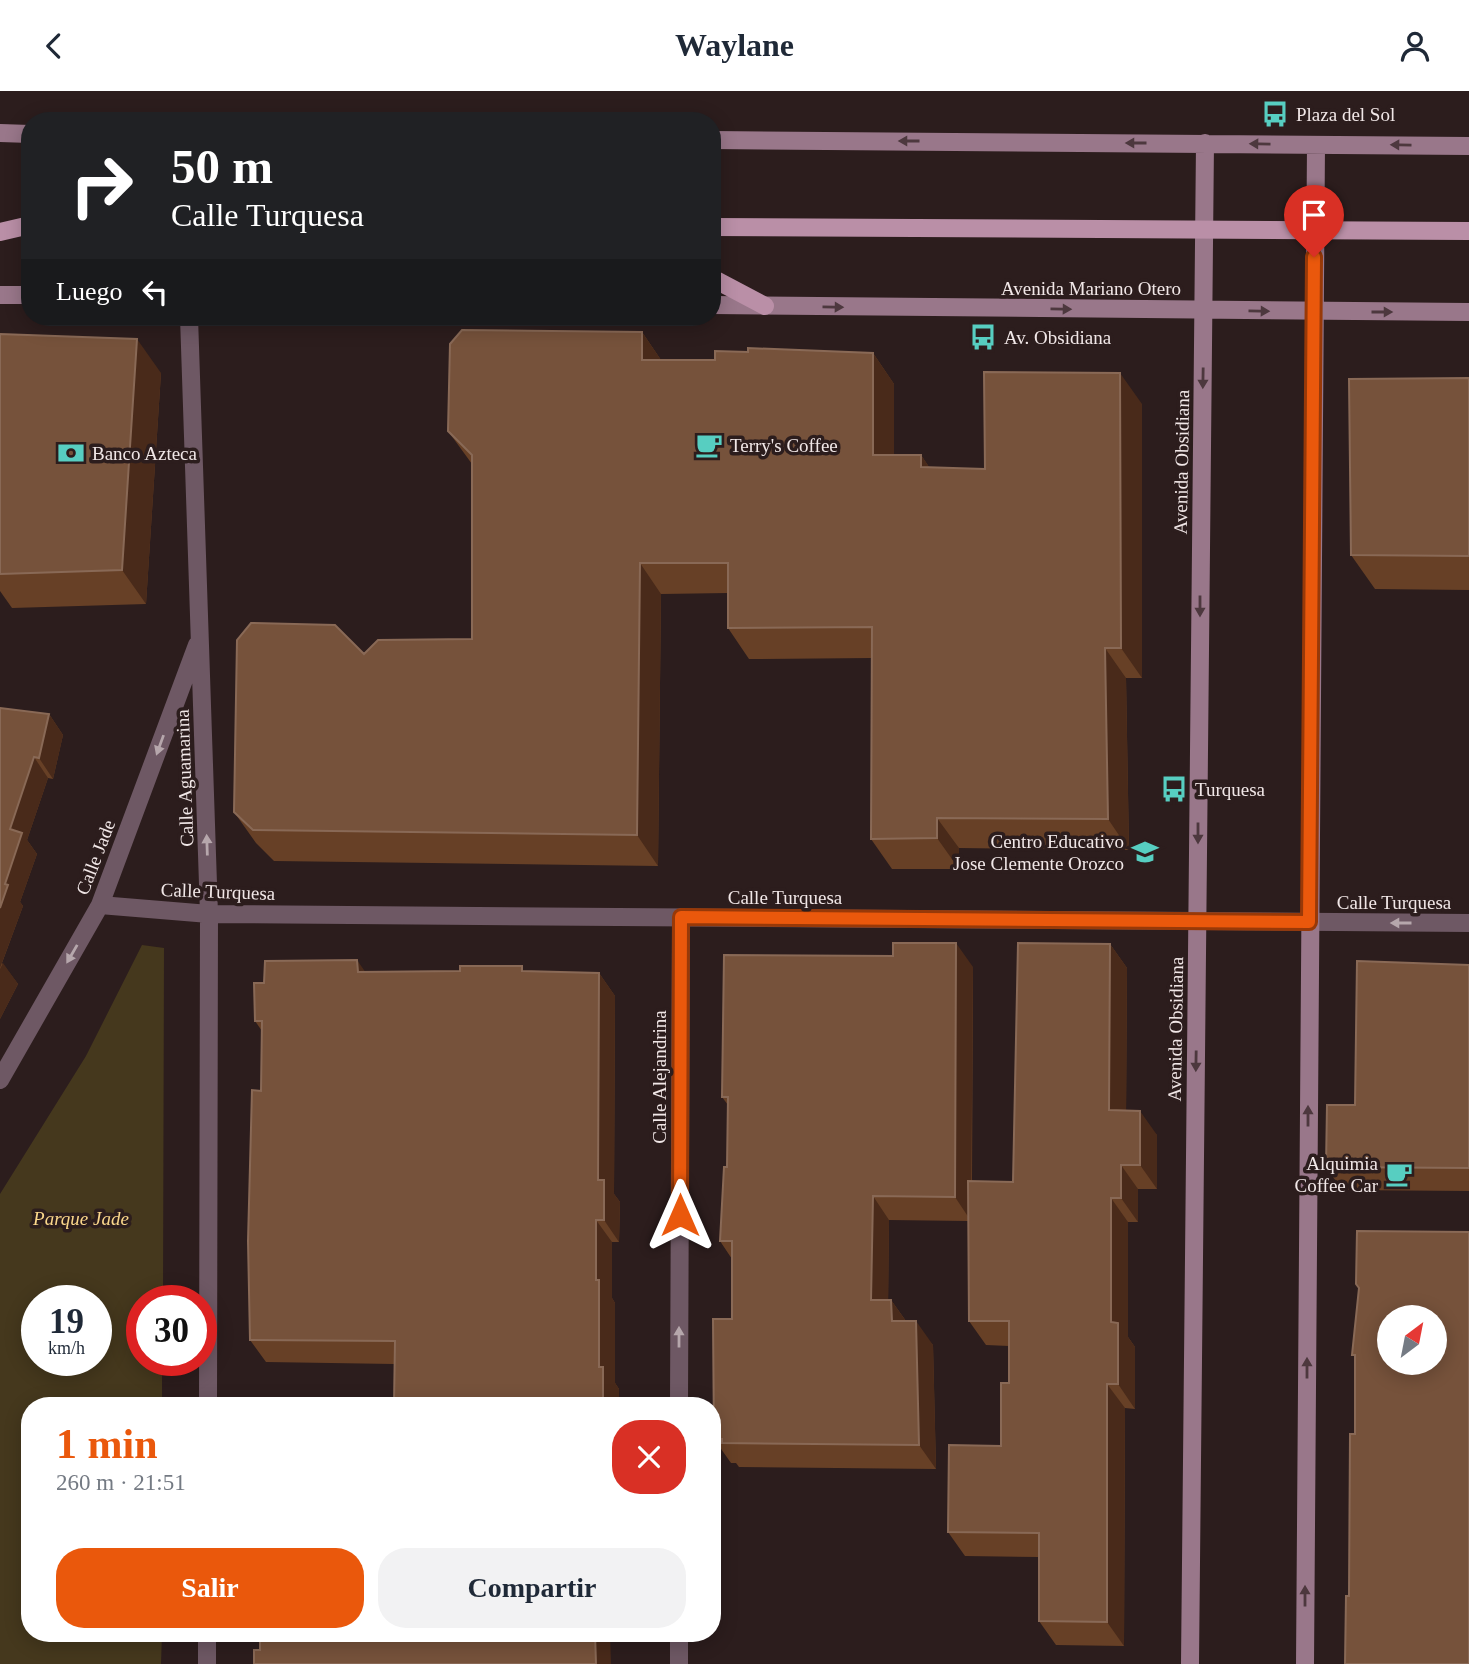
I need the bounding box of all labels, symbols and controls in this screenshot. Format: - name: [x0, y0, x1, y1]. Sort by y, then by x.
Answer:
- icon: back: [35, 27, 73, 65]
- text: Waylane: [675, 27, 794, 63]
- icon: person: [1396, 27, 1434, 65]
- bus stop icon: Plaza del Sol: [1260, 99, 1290, 129]
- place label: Plaza del Sol: [1296, 104, 1395, 125]
- one-way arrow: [898, 135, 920, 147]
- one-way arrow: [1125, 137, 1147, 149]
- one-way arrow: [1249, 138, 1271, 150]
- text: 50 m: [171, 139, 273, 194]
- one-way arrow: [1390, 139, 1412, 151]
- icon: right: [56, 140, 147, 231]
- pin: [1284, 185, 1344, 257]
- icon: arrive: [1295, 196, 1333, 234]
- text: Calle Turquesa: [171, 197, 364, 233]
- icon: left: [136, 273, 174, 311]
- text: Luego: [56, 277, 122, 306]
- street label: Avenida Mariano Otero: [1001, 278, 1181, 299]
- one-way arrow: [823, 301, 845, 313]
- one-way arrow: [1050, 303, 1072, 315]
- one-way arrow: [1248, 305, 1270, 317]
- one-way arrow: [1371, 306, 1393, 318]
- bus stop icon: Av. Obsidiana: [968, 322, 998, 352]
- place label: Av. Obsidiana: [1004, 327, 1112, 348]
- one-way arrow: [1197, 368, 1208, 390]
- street label: Avenida Obsidiana: [1170, 389, 1193, 535]
- cafe icon: Terry's Coffee: [694, 430, 724, 460]
- place label: Terry's Coffee: [730, 435, 838, 456]
- bank icon: Banco Azteca: [56, 438, 86, 468]
- place label: Banco Azteca: [92, 443, 198, 464]
- one-way arrow: [1194, 595, 1206, 617]
- street label: Calle Aguamarina: [172, 708, 197, 847]
- one-way arrow: [154, 734, 165, 755]
- bus stop icon: Turquesa: [1159, 774, 1189, 804]
- place label: Turquesa: [1195, 779, 1266, 800]
- street label: Calle Jade: [72, 817, 119, 898]
- one-way arrow: [1192, 823, 1204, 845]
- place label: Centro Educativo Jose Clemente Orozco: [953, 831, 1124, 874]
- one-way arrow: [202, 834, 213, 856]
- school or university icon: Centro Educativo Jose Clemente Orozco: [1130, 837, 1160, 867]
- street label: Calle Turquesa: [160, 879, 276, 904]
- street label: Calle Turquesa: [728, 887, 843, 908]
- street label: Calle Turquesa: [1337, 892, 1452, 913]
- one-way arrow: [1390, 917, 1412, 929]
- one-way arrow: [66, 944, 78, 964]
- street label: Avenida Obsidiana: [1164, 956, 1187, 1102]
- street label: Calle Alejandrina: [649, 1010, 670, 1144]
- one-way arrow: [1190, 1050, 1202, 1072]
- one-way arrow: [1302, 1105, 1314, 1127]
- place label: Alquimia Coffee Car: [1294, 1153, 1379, 1196]
- cafe icon: Alquimia Coffee Car: [1384, 1159, 1414, 1189]
- position arrow: [643, 1178, 717, 1252]
- park label: Parque Jade: [32, 1208, 129, 1229]
- speed limit sign: 30: [126, 1285, 217, 1376]
- text: 19: [49, 1302, 84, 1341]
- north arrow: [1377, 1305, 1447, 1375]
- map controls: [1377, 1305, 1447, 1375]
- one-way arrow: [673, 1326, 685, 1348]
- text: km/h: [48, 1338, 85, 1358]
- one-way arrow: [1301, 1357, 1312, 1379]
- button: close: [612, 1420, 686, 1494]
- text: 1 min: [56, 1421, 158, 1467]
- text: 260 m · 21:51: [56, 1470, 186, 1495]
- button: Salir: [56, 1548, 364, 1628]
- button: Compartir: [378, 1548, 686, 1628]
- one-way arrow: [1299, 1585, 1311, 1607]

